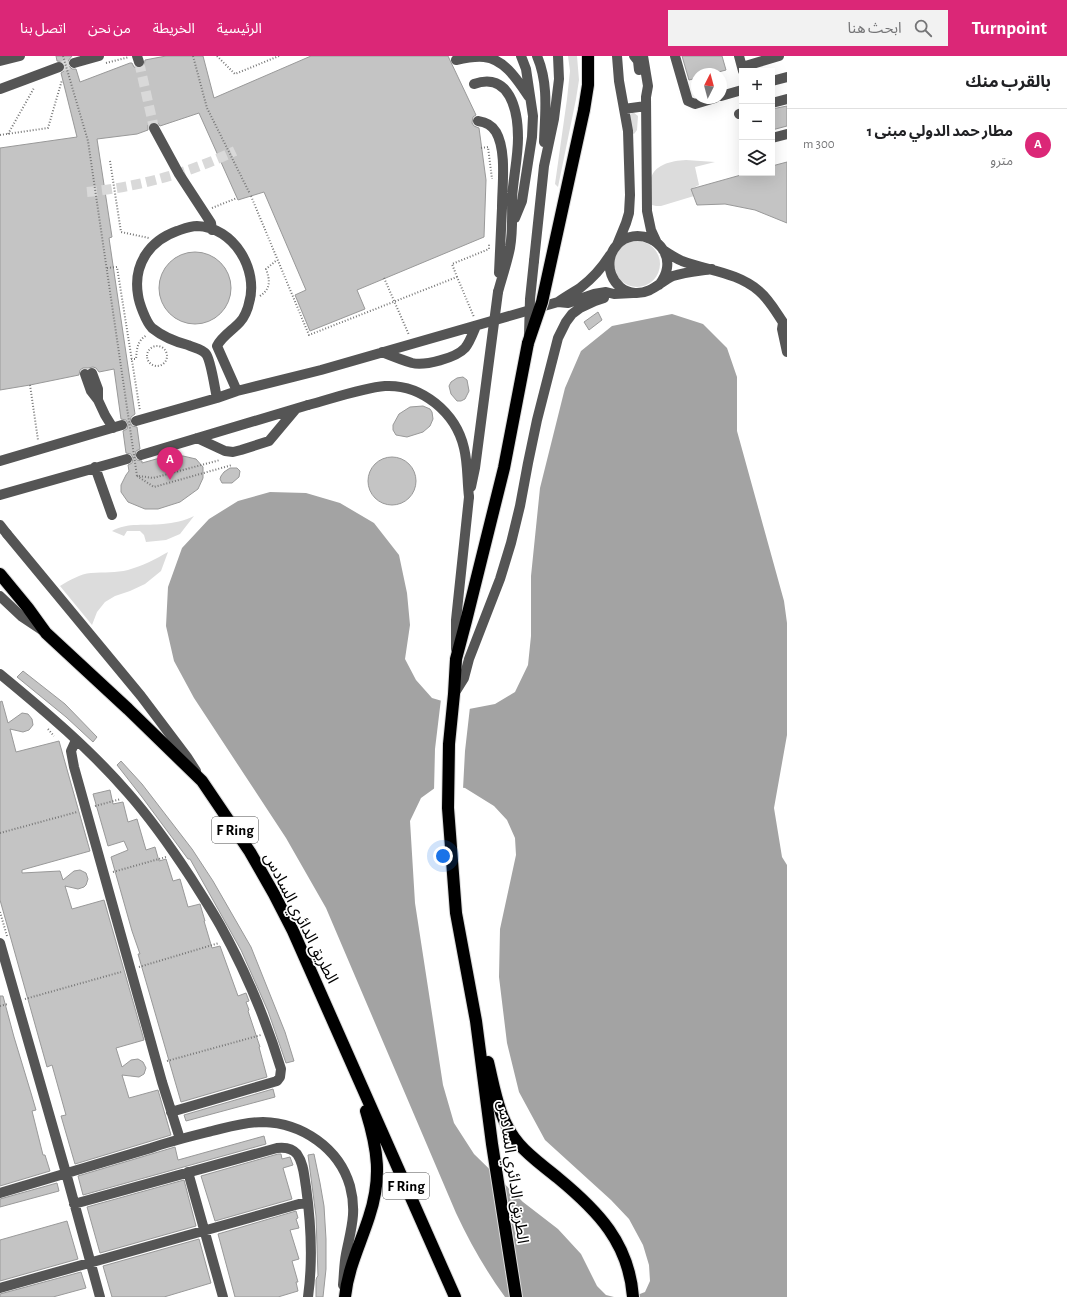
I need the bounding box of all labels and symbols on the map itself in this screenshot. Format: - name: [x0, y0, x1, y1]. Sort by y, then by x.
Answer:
- north arrow: [691, 68, 727, 104]
- pin: A: [157, 447, 183, 480]
- road number: F Ring: [212, 817, 258, 843]
- your location: [433, 846, 453, 866]
- street label: الطريق الدائري السادس: [258, 850, 341, 988]
- street label: الطريق الدائري السادس: [491, 1099, 531, 1245]
- road number: F Ring: [383, 1173, 429, 1199]

